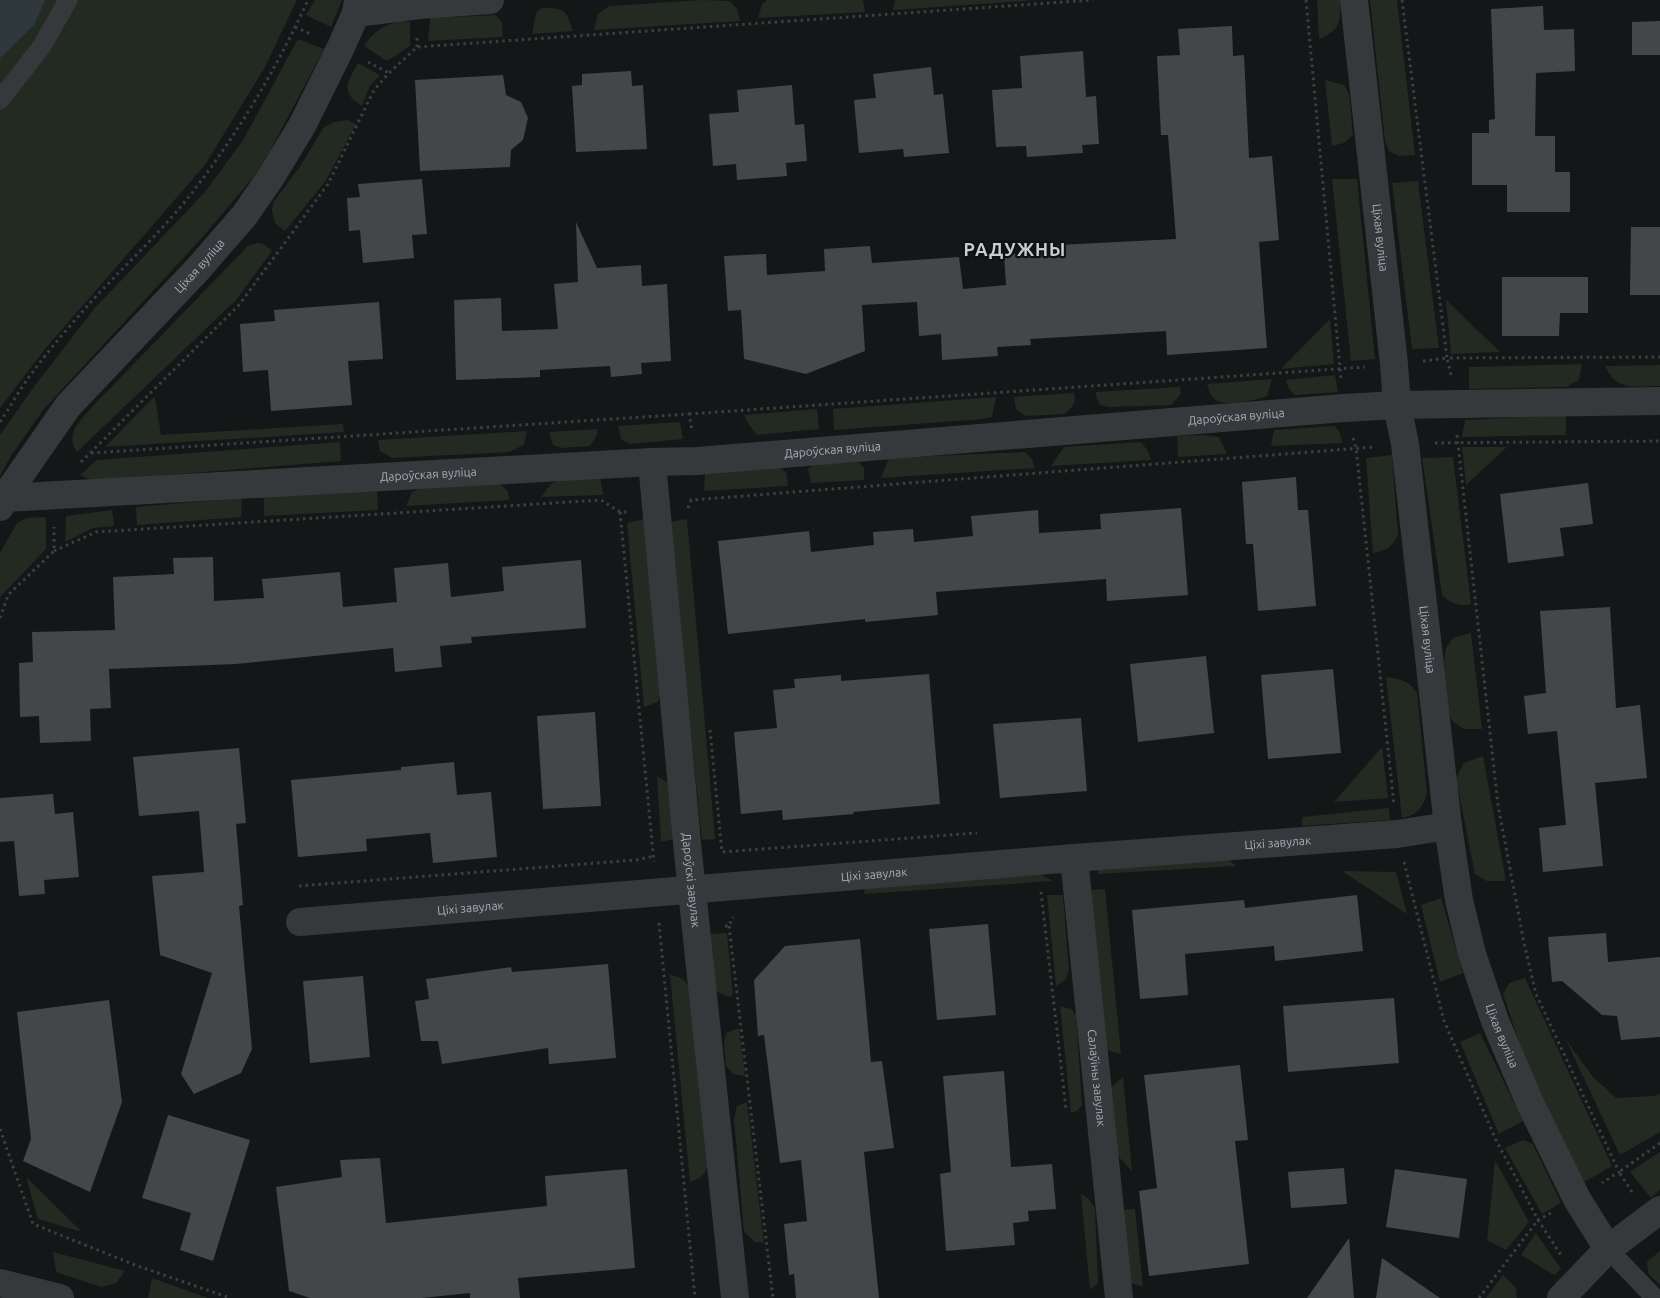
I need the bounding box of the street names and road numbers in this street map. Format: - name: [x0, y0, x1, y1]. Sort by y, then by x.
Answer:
- street label: Ціхая вуліца: [1370, 203, 1391, 272]
- street label: Ціхая вуліца: [172, 236, 227, 295]
- street label: Дароўская вуліца: [1187, 406, 1285, 427]
- street label: Дароўская вуліца: [784, 439, 881, 460]
- street label: Дароўская вуліца: [380, 465, 477, 483]
- street label: Ціхая вуліца: [1417, 605, 1438, 674]
- street label: Дароўскі завулак: [680, 832, 703, 928]
- street label: Ціхі завулак: [1244, 833, 1311, 851]
- street label: Ціхі завулак: [840, 865, 908, 883]
- street label: Ціхі завулак: [437, 898, 504, 917]
- street label: Ціхая вуліца: [1484, 1002, 1521, 1070]
- street label: Салаўіны завулак: [1086, 1029, 1108, 1127]

